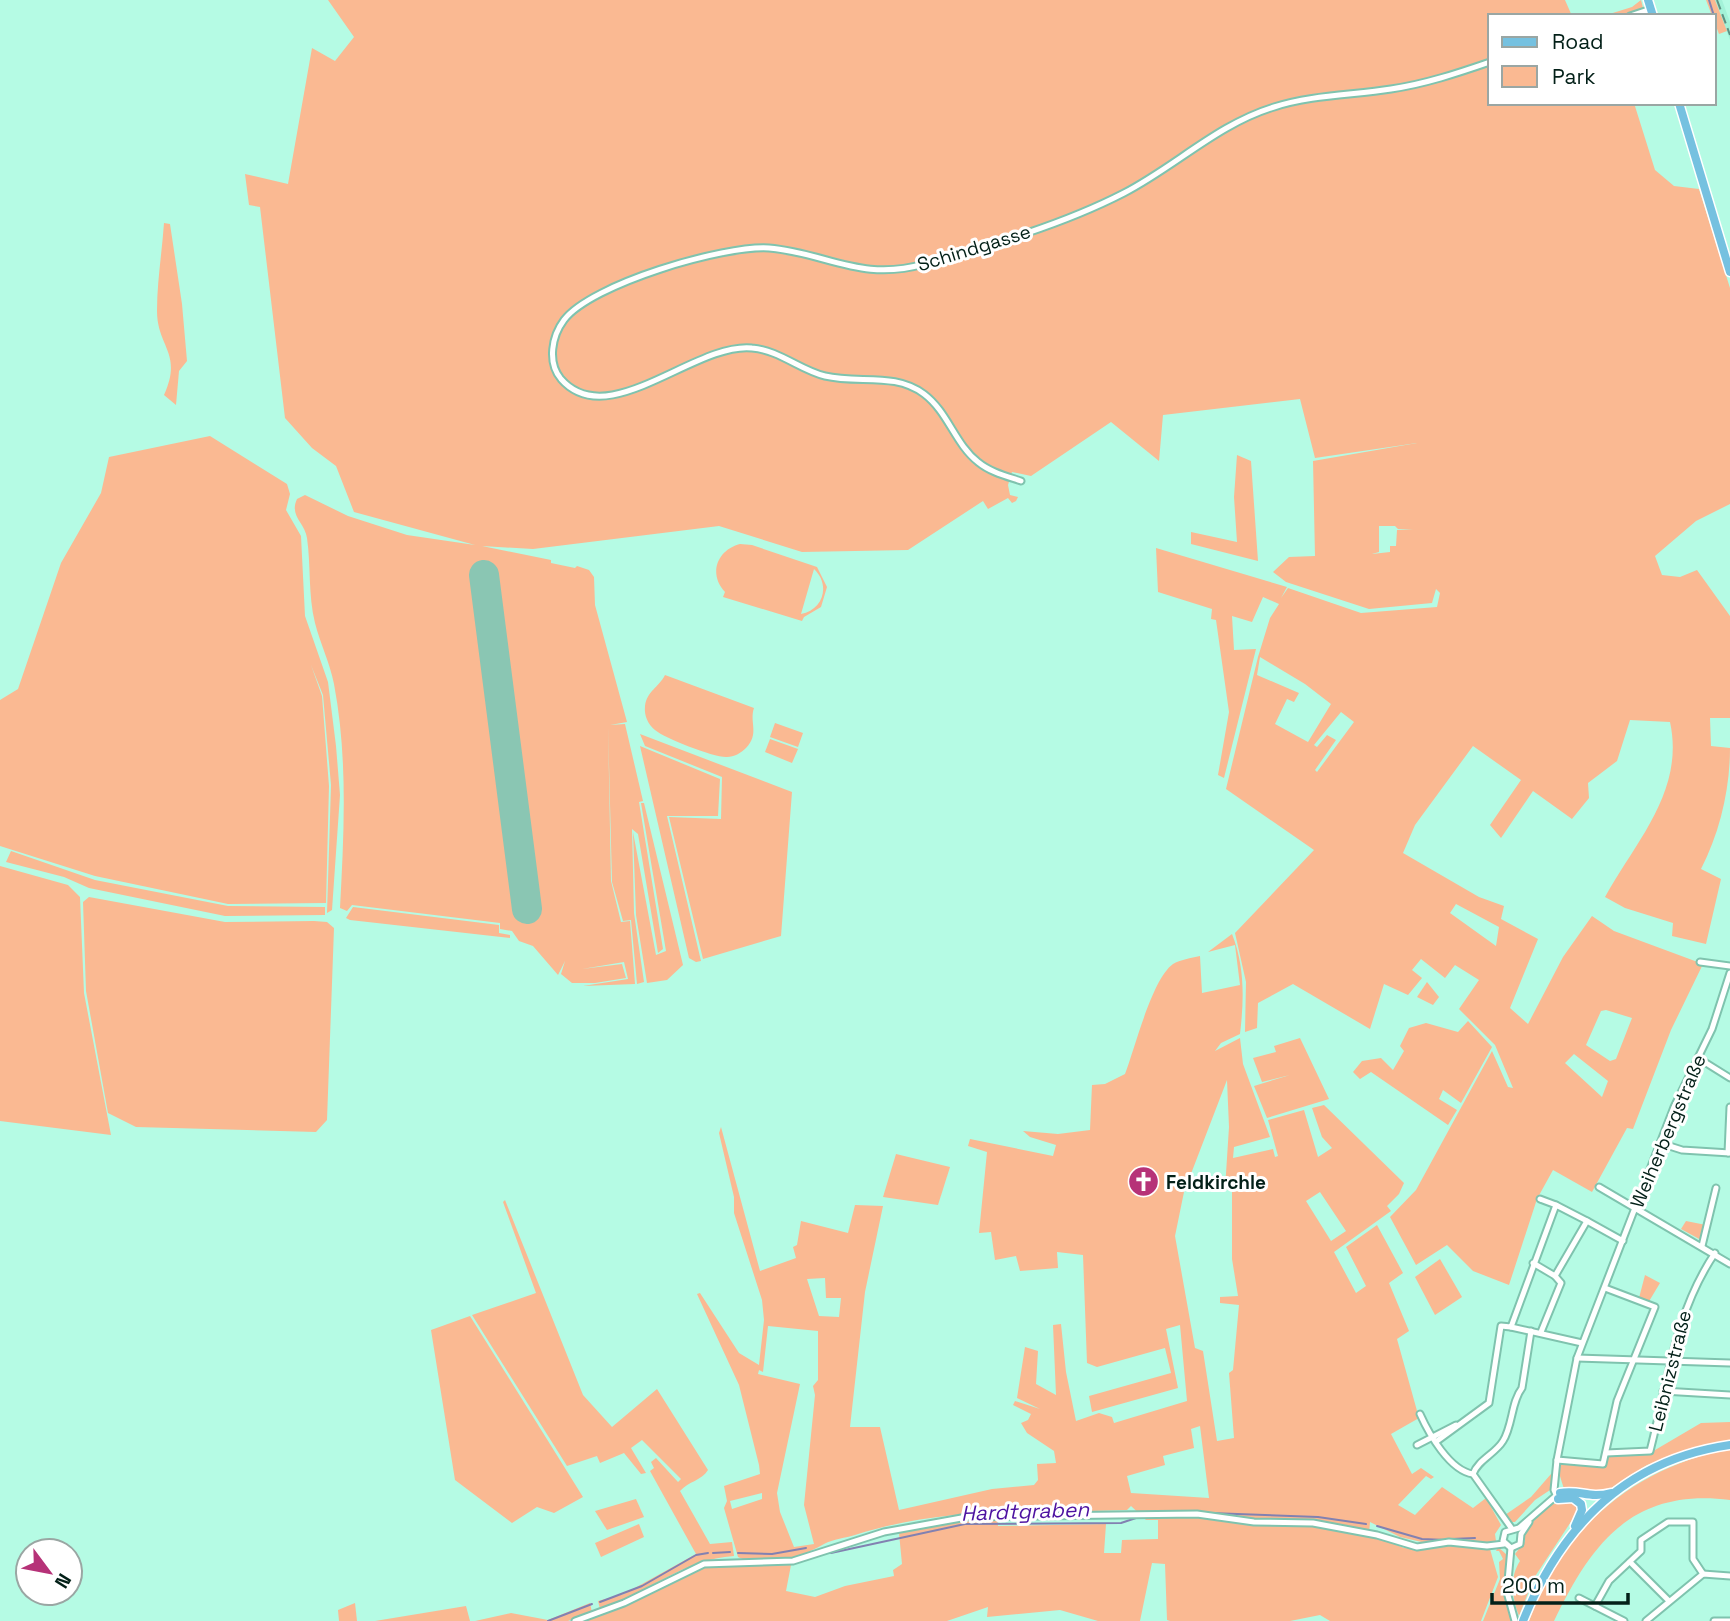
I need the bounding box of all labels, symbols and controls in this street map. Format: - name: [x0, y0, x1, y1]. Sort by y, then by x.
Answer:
- legend: [1488, 14, 1716, 105]
- text: Road: [1552, 28, 1604, 55]
- text: Park: [1552, 63, 1596, 90]
- street label: Schindgasse: [914, 219, 1034, 277]
- street label: Weiherbergstraße: [1624, 1050, 1712, 1212]
- church icon: Feldkirchle: [1126, 1165, 1160, 1199]
- place label: Feldkirchle: [1166, 1170, 1266, 1195]
- street label: Leibnizstraße: [1643, 1308, 1697, 1434]
- water label: Hardtgraben: [960, 1495, 1091, 1527]
- north arrow: [14, 1537, 84, 1607]
- scale bar: [1492, 1562, 1628, 1606]
- text: N: [49, 1569, 77, 1593]
- text: 200 m: [1502, 1572, 1565, 1599]

